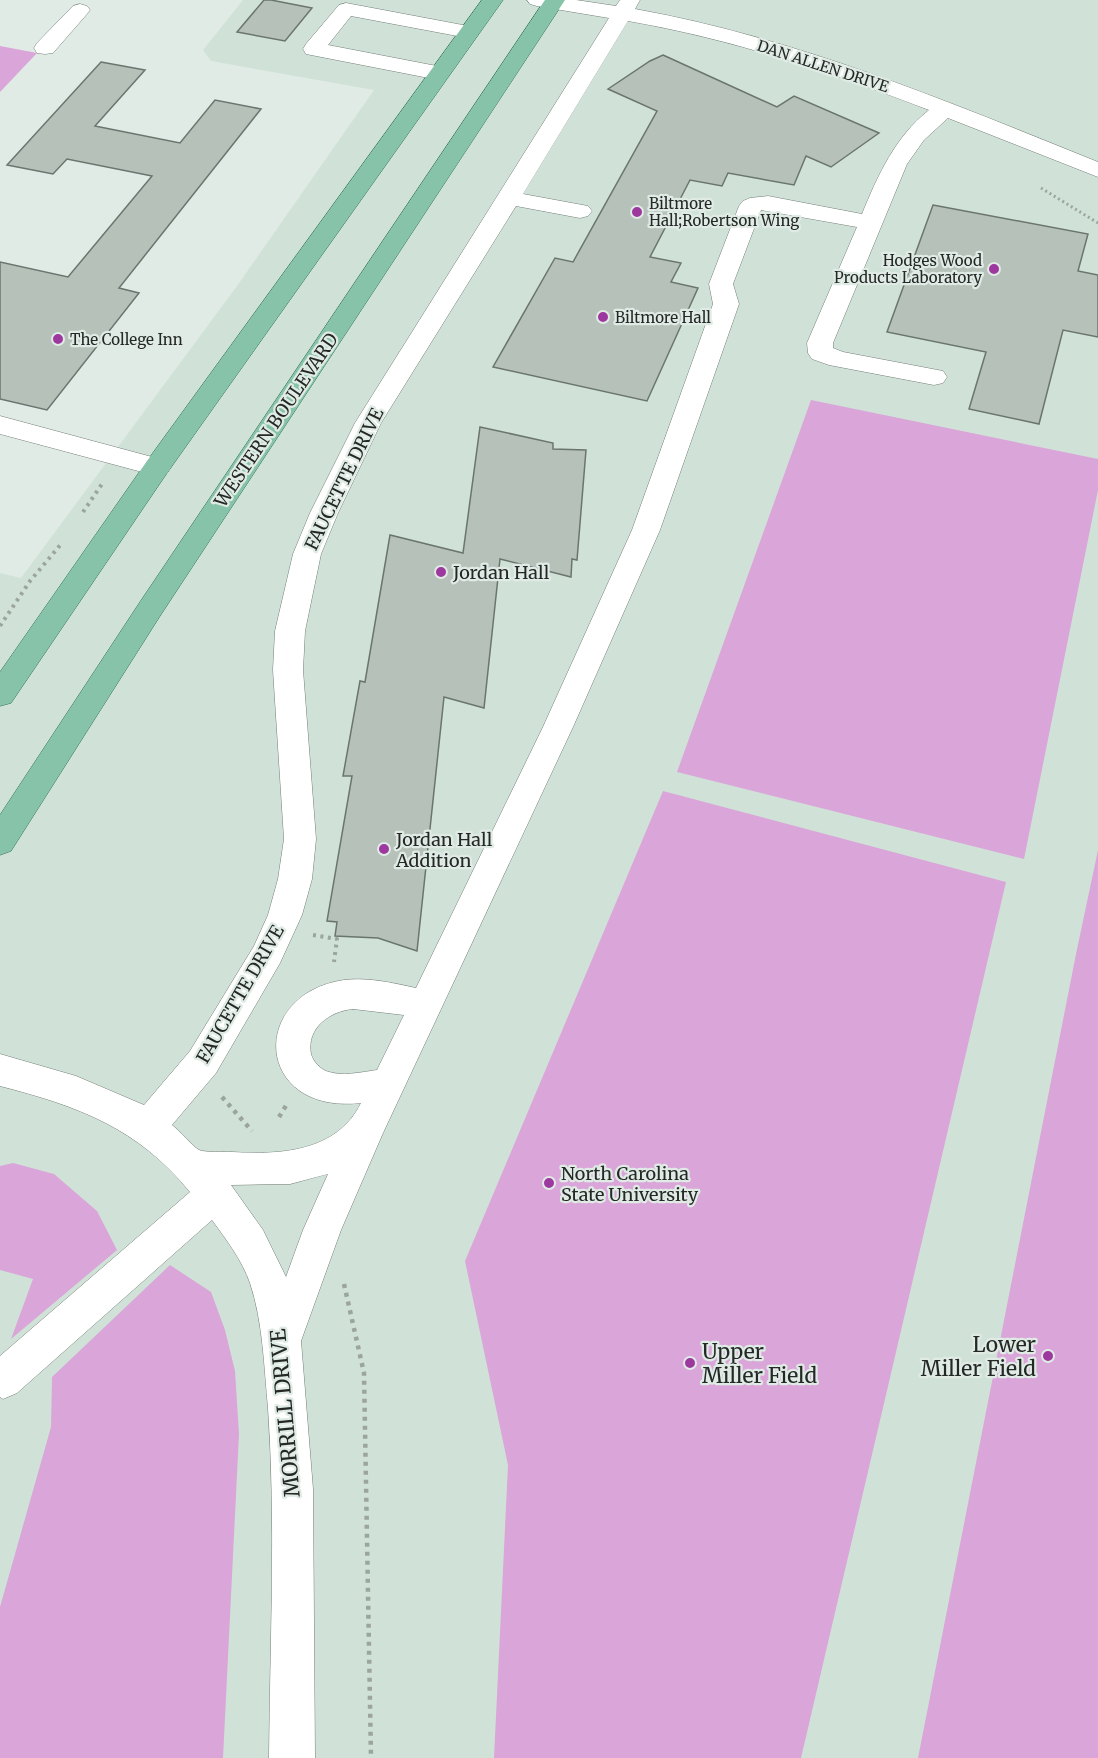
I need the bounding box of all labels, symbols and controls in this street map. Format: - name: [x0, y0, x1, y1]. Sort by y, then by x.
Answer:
- street label: DAN ALLEN DRIVE: [755, 36, 892, 96]
- place label: Biltmore Hall;Robertson Wing: [649, 194, 799, 230]
- marker: Biltmore Hall;Robertson Wing: [630, 205, 644, 219]
- place label: Hodges Wood Products Laboratory: [834, 251, 982, 287]
- marker: Hodges Wood Products Laboratory: [987, 262, 1001, 276]
- place label: Biltmore Hall: [615, 308, 711, 327]
- marker: Biltmore Hall: [596, 310, 610, 324]
- street label: WESTERN BOULEVARD: [209, 329, 343, 512]
- place label: The College Inn: [70, 330, 183, 349]
- marker: The College Inn: [51, 332, 65, 346]
- street label: FAUCETTE DRIVE: [300, 403, 389, 554]
- place label: Jordan Hall: [452, 561, 550, 584]
- marker: Jordan Hall: [434, 565, 448, 579]
- place label: Jordan Hall Addition: [395, 828, 493, 872]
- marker: Jordan Hall Addition: [377, 842, 391, 856]
- street label: FAUCETTE DRIVE: [191, 920, 289, 1067]
- place label: North Carolina State University: [561, 1162, 699, 1206]
- marker: North Carolina State University: [542, 1176, 556, 1190]
- street label: MORRILL DRIVE: [264, 1327, 306, 1498]
- place label: Lower Miller Field: [921, 1331, 1036, 1382]
- place label: Upper Miller Field: [702, 1338, 818, 1389]
- marker: Lower Miller Field: [1041, 1349, 1055, 1363]
- marker: Upper Miller Field: [683, 1356, 697, 1370]

